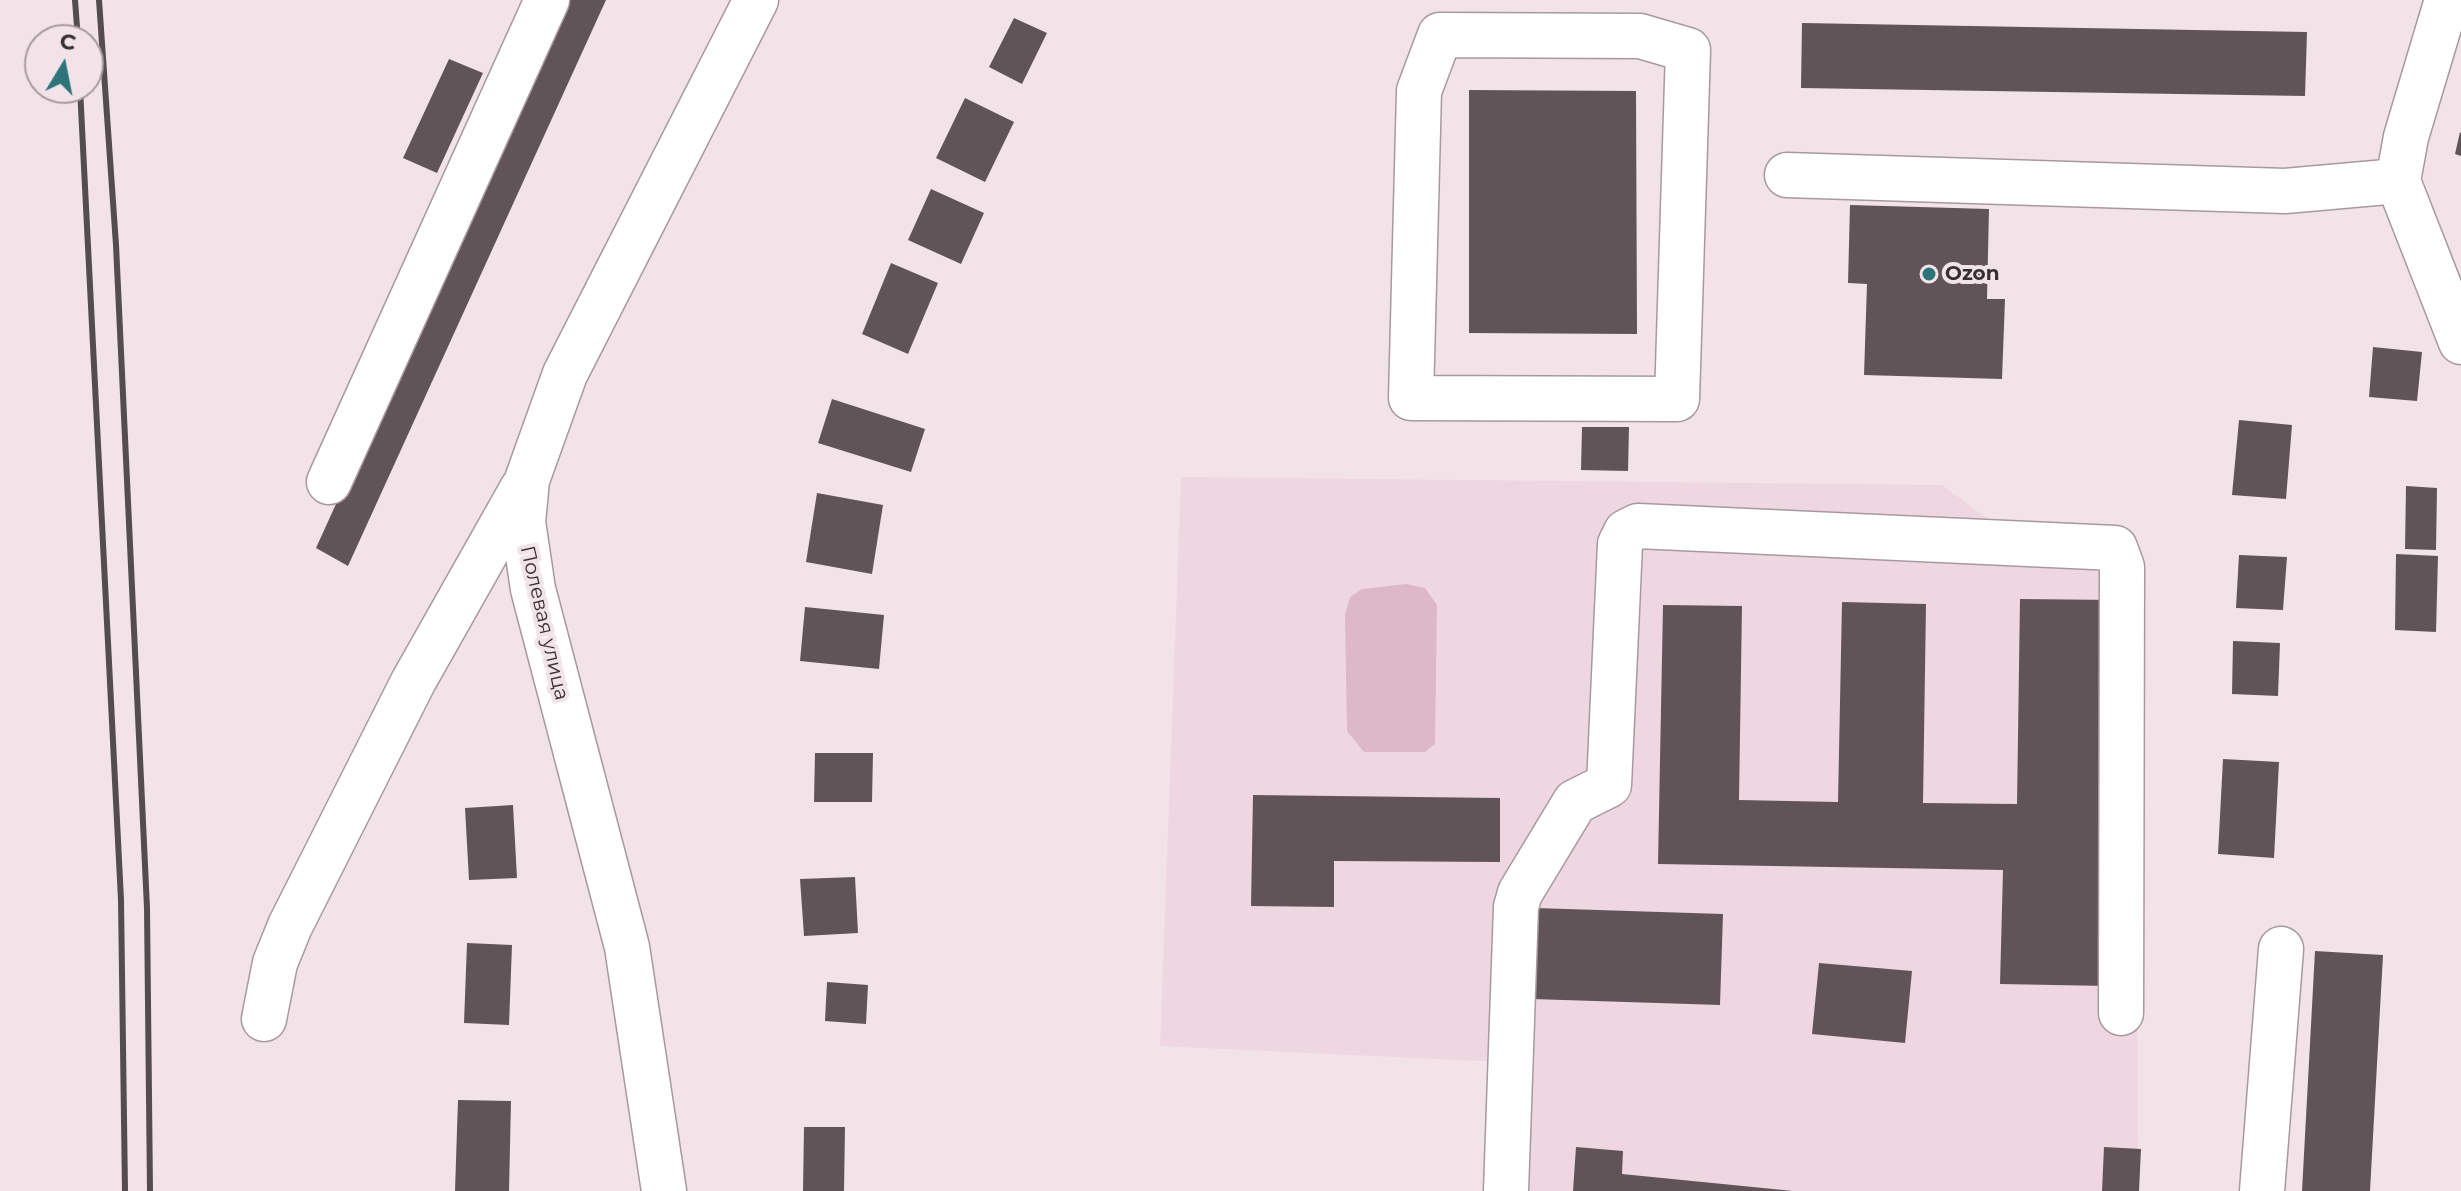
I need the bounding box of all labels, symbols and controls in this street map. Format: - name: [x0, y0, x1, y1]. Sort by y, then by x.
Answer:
- north arrow: [24, 24, 104, 104]
- text: С: [58, 27, 78, 57]
- place label: Ozon: [1945, 262, 2000, 286]
- marker: Ozon: [1920, 265, 1938, 283]
- street label: Полевая улица: [515, 543, 573, 703]

